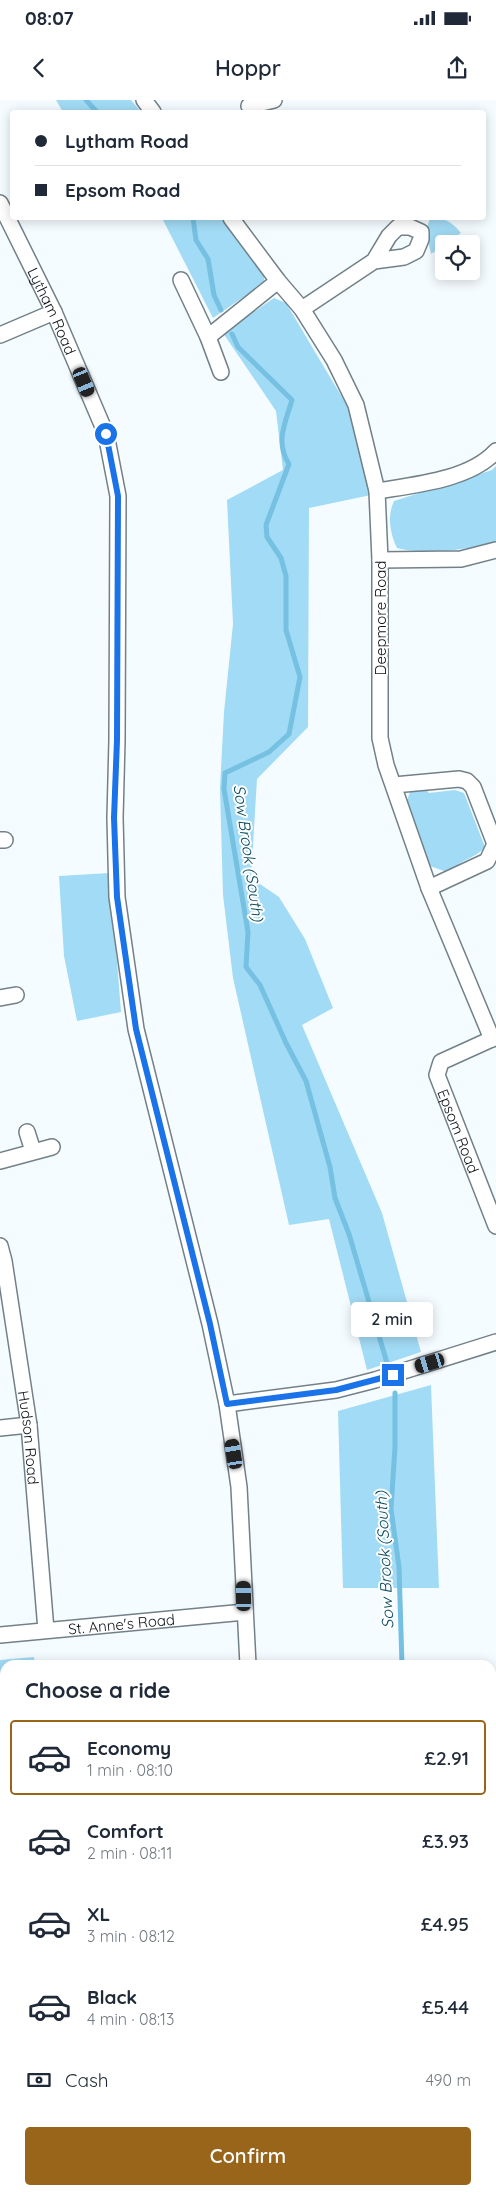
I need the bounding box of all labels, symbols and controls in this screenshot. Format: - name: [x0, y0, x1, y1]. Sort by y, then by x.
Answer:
- text: 08:07: [25, 6, 74, 30]
- icon: back: [25, 54, 53, 82]
- text: Hoppr: [215, 54, 281, 82]
- icon: share: [443, 54, 471, 82]
- text: Lytham Road: [65, 129, 189, 153]
- text: Epsom Road: [65, 178, 180, 202]
- map controls: [435, 235, 480, 280]
- button: locate: [435, 235, 480, 280]
- street label: Lytham Road: [24, 264, 81, 357]
- car: [71, 365, 96, 399]
- route start: [95, 423, 117, 445]
- street label: Deepmore Road: [371, 561, 390, 675]
- water label: Sow Brook (South): [230, 783, 269, 924]
- street label: Epsom Road: [434, 1086, 484, 1176]
- callout: 2 min: [352, 1302, 434, 1338]
- text: 2 min: [371, 1309, 413, 1329]
- car: [413, 1351, 446, 1375]
- route end: [382, 1364, 404, 1386]
- street label: Hudson Road: [14, 1389, 43, 1485]
- car: [224, 1438, 243, 1470]
- water label: Sow Brook (South): [370, 1490, 398, 1629]
- car: [236, 1581, 251, 1611]
- street label: St. Anne's Road: [67, 1609, 176, 1638]
- text: Choose a ride: [25, 1676, 170, 1704]
- icon: car: [27, 1735, 72, 1780]
- text: Economy: [87, 1736, 171, 1760]
- text: £2.91: [424, 1746, 469, 1770]
- text: 1 min · 08:10: [87, 1760, 173, 1780]
- icon: car: [27, 1818, 72, 1863]
- text: Comfort: [87, 1819, 164, 1843]
- text: £3.93: [422, 1829, 469, 1853]
- text: 2 min · 08:11: [87, 1843, 172, 1863]
- icon: car: [27, 1901, 72, 1946]
- text: XL: [87, 1902, 110, 1926]
- text: £4.95: [421, 1912, 469, 1936]
- text: 3 min · 08:12: [87, 1926, 175, 1946]
- icon: car: [27, 1984, 72, 2029]
- text: Black: [87, 1985, 137, 2009]
- text: £5.44: [422, 1995, 469, 2019]
- text: 4 min · 08:13: [87, 2009, 174, 2029]
- icon: cash: [25, 2066, 53, 2094]
- text: Cash: [65, 2068, 109, 2092]
- text: 490 m: [425, 2070, 471, 2090]
- button: Confirm: [25, 2127, 471, 2185]

